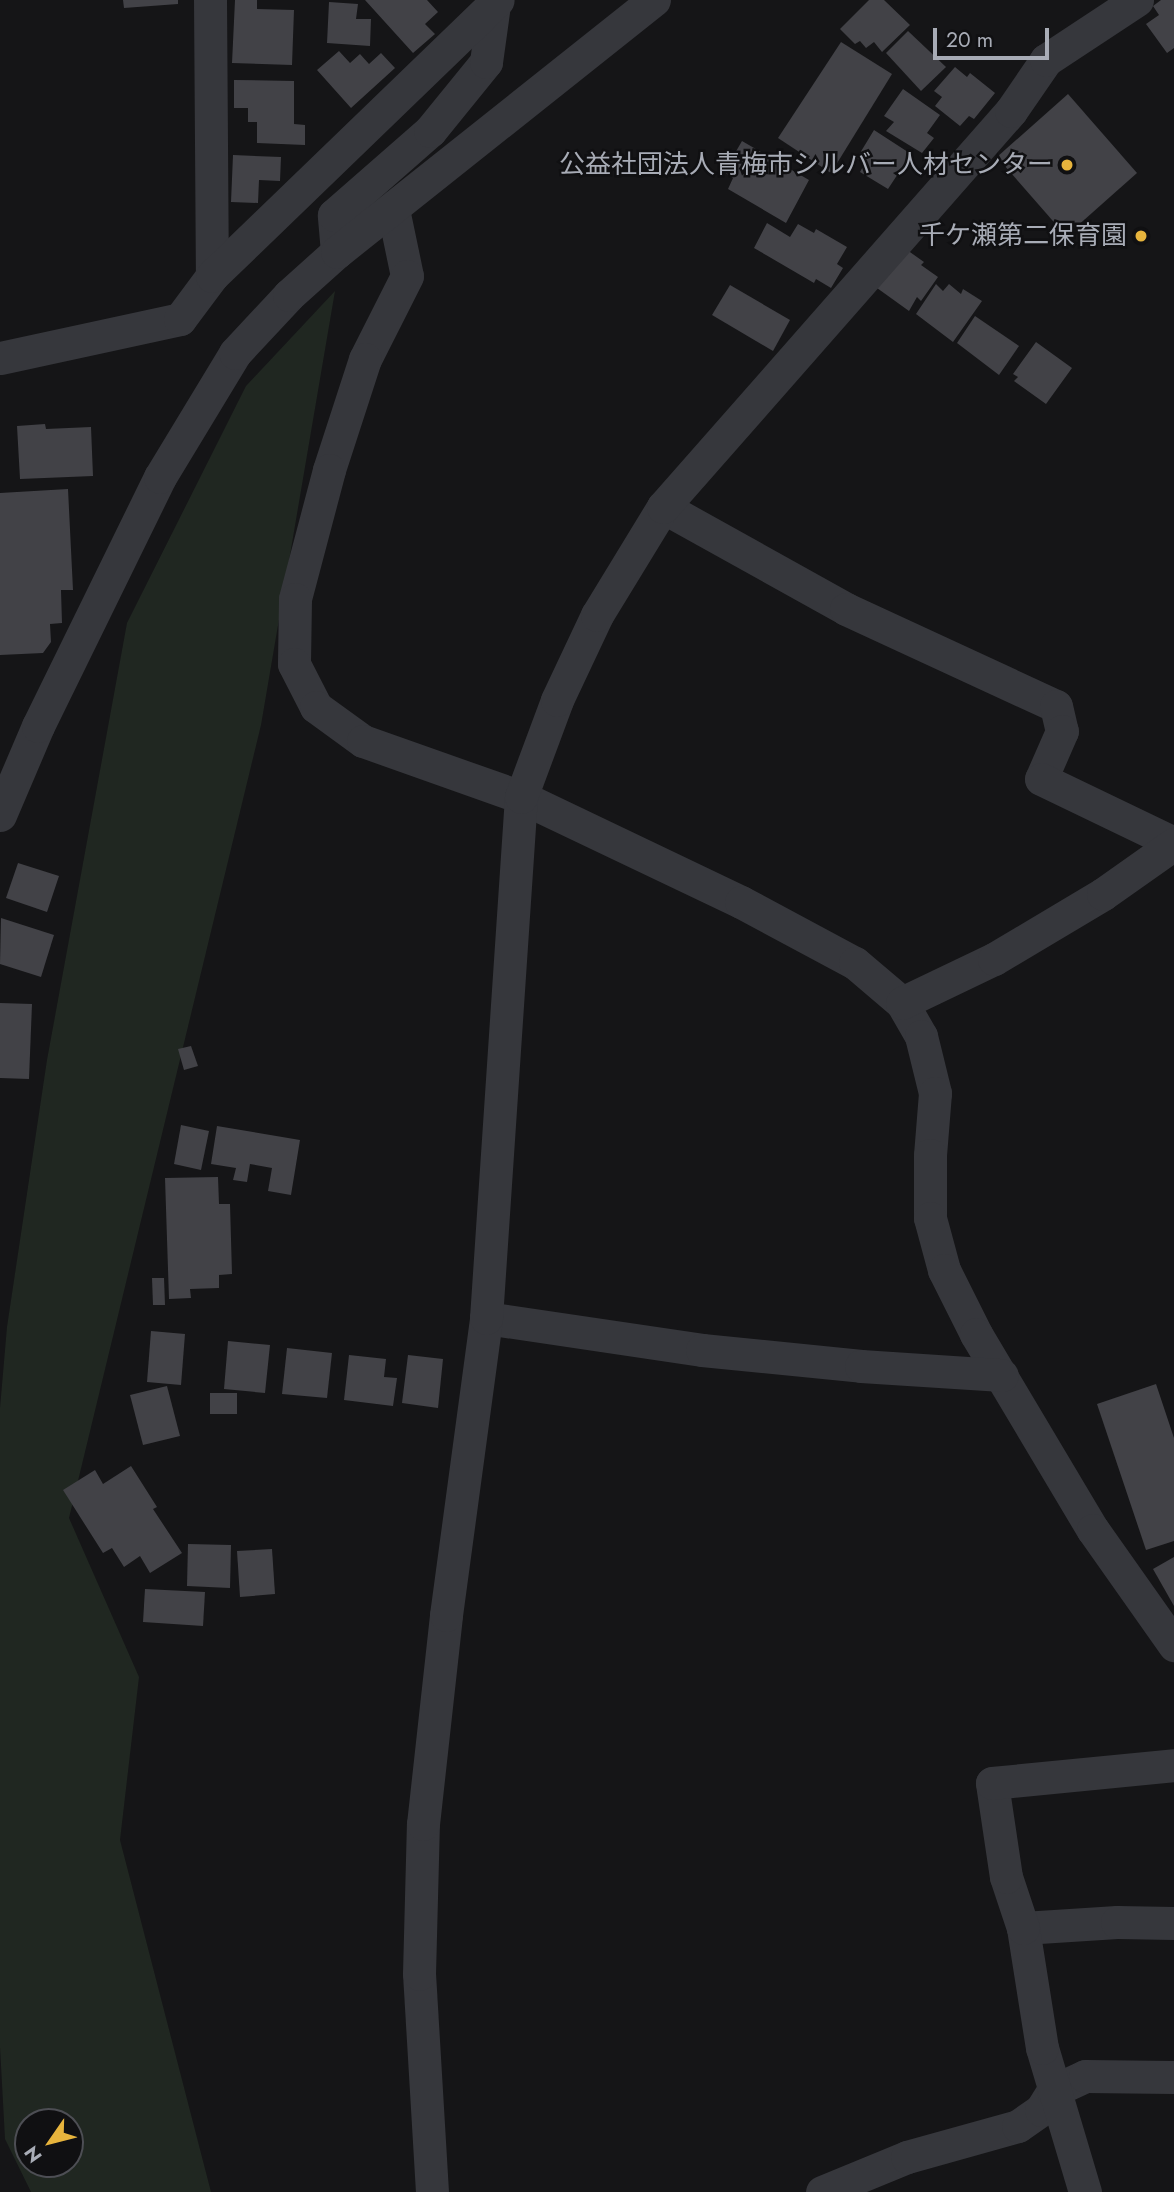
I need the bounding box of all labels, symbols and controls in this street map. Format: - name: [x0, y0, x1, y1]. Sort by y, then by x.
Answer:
- scale bar: [936, 14, 1052, 58]
- text: 20 m: [946, 25, 993, 55]
- place label: 公益社団法人青梅市シルバー人材センター: [559, 149, 1053, 181]
- marker: 公益社団法人青梅市シルバー人材センター: [1059, 157, 1075, 173]
- place label: 千ケ瀬第二保育園: [919, 220, 1127, 252]
- marker: 千ケ瀬第二保育園: [1133, 228, 1149, 244]
- north arrow: [14, 2108, 84, 2178]
- text: N: [18, 2140, 48, 2168]

